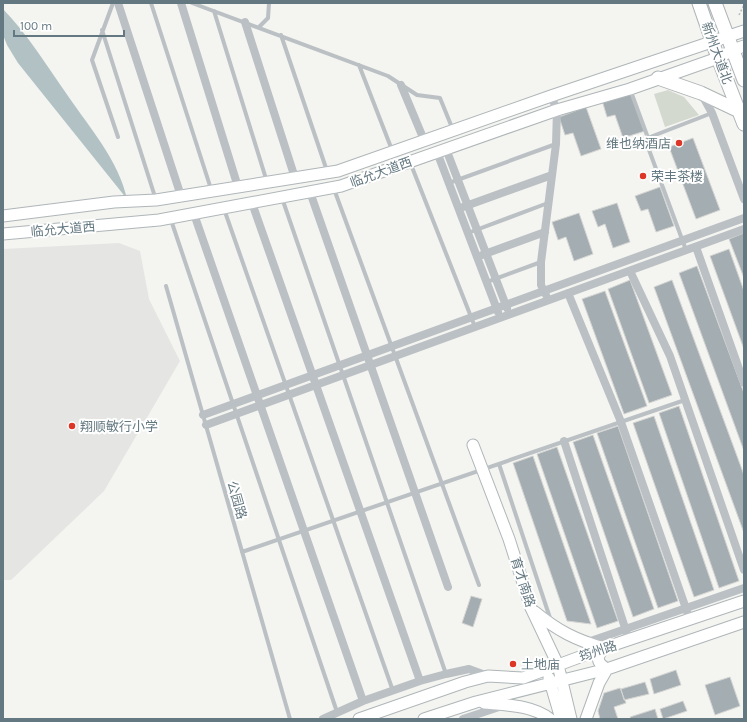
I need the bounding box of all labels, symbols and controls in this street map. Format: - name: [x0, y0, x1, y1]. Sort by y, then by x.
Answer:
- scale bar: [14, 12, 124, 38]
- text: 100 m: [20, 19, 52, 33]
- street label: 新州大道北: [699, 20, 735, 86]
- place label: 维也纳酒店: [606, 136, 671, 151]
- marker: 维也纳酒店: [674, 138, 684, 148]
- street label: 临允大道西: [348, 154, 414, 190]
- place label: 荣丰茶楼: [651, 169, 703, 184]
- marker: 荣丰茶楼: [638, 171, 648, 181]
- street label: 临允大道西: [30, 219, 96, 239]
- place label: 翔顺敏行小学: [80, 419, 158, 434]
- marker: 翔顺敏行小学: [67, 421, 77, 431]
- street label: 公园路: [224, 479, 250, 521]
- street label: 育才南路: [508, 555, 538, 609]
- street label: 筠州路: [577, 638, 619, 664]
- place label: 土地庙: [521, 657, 560, 672]
- marker: 土地庙: [508, 659, 518, 669]

